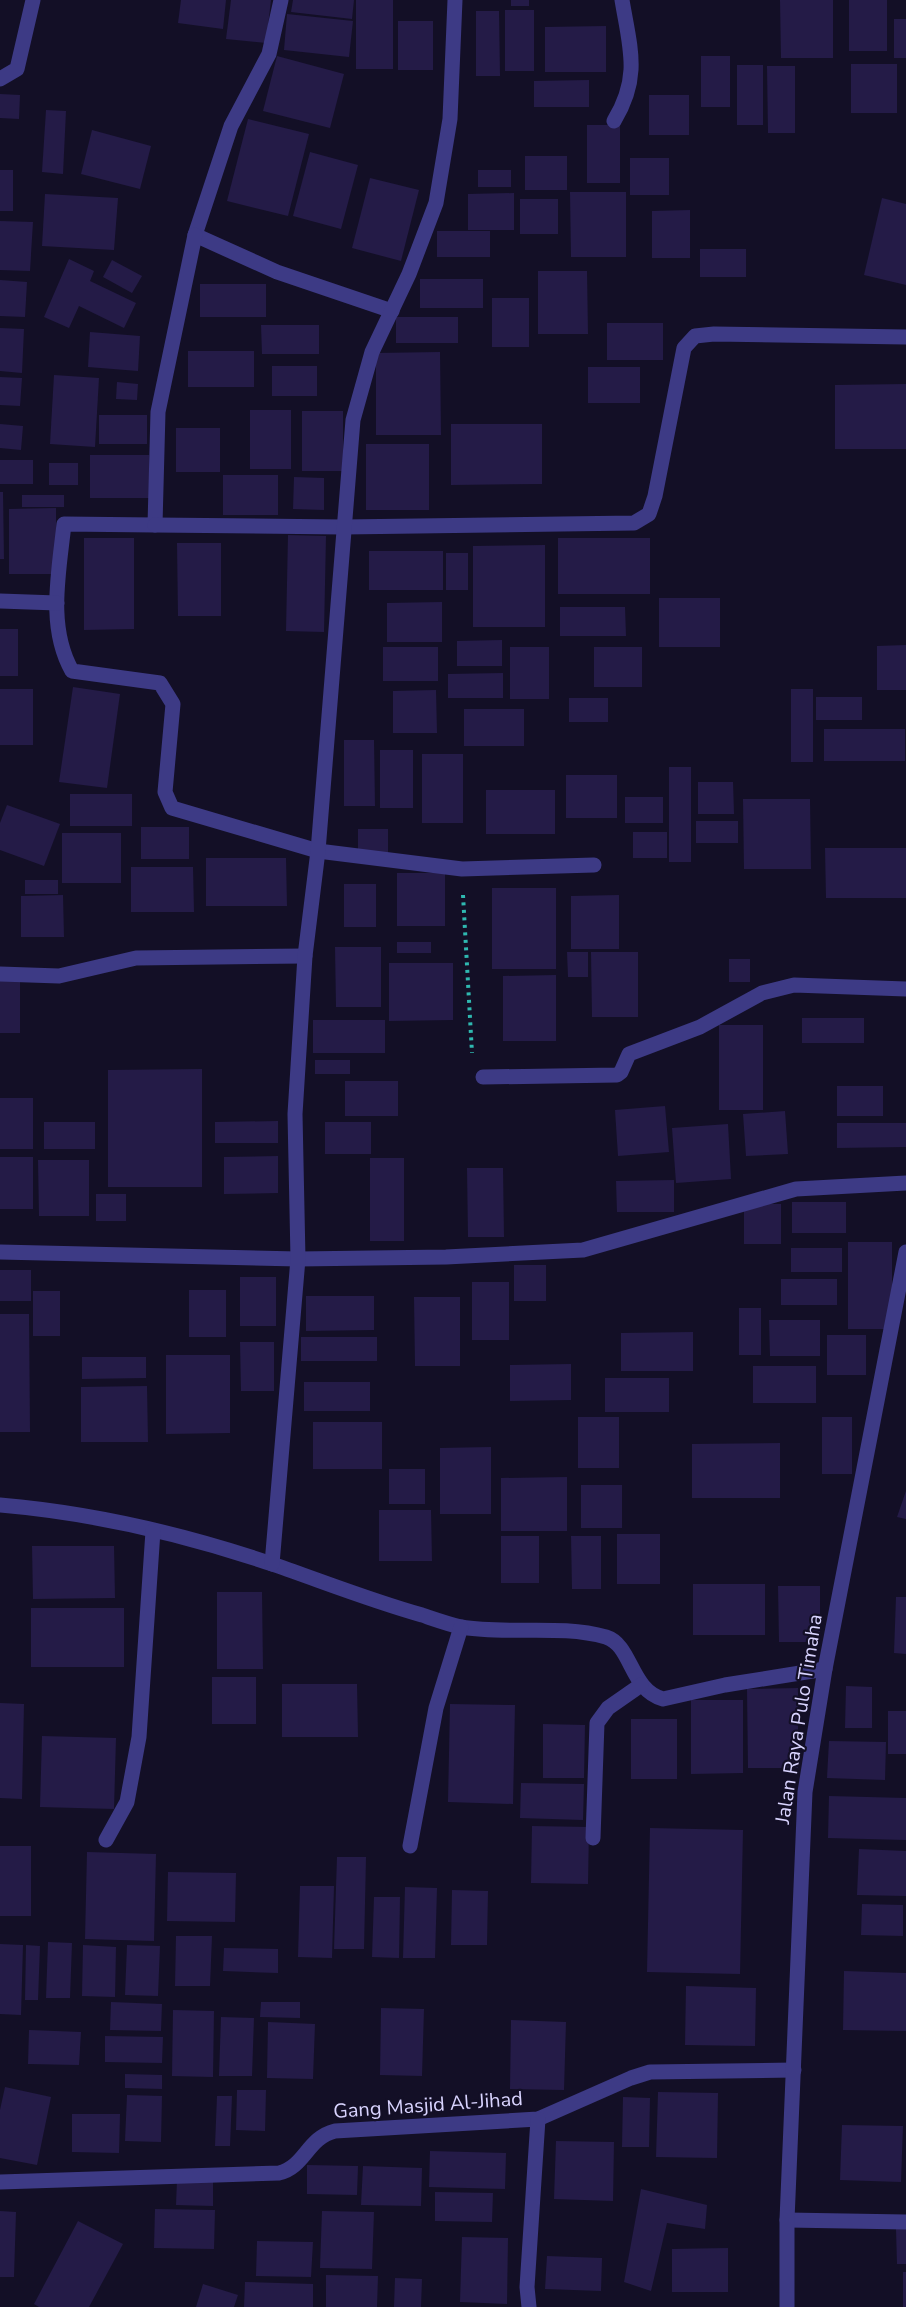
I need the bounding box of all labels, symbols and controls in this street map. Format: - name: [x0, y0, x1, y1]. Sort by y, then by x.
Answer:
- street label: Jalan Raya Pulo Timaha: [769, 1612, 829, 1827]
- street label: Gang Masjid Al-Jihad: [332, 2085, 524, 2125]

